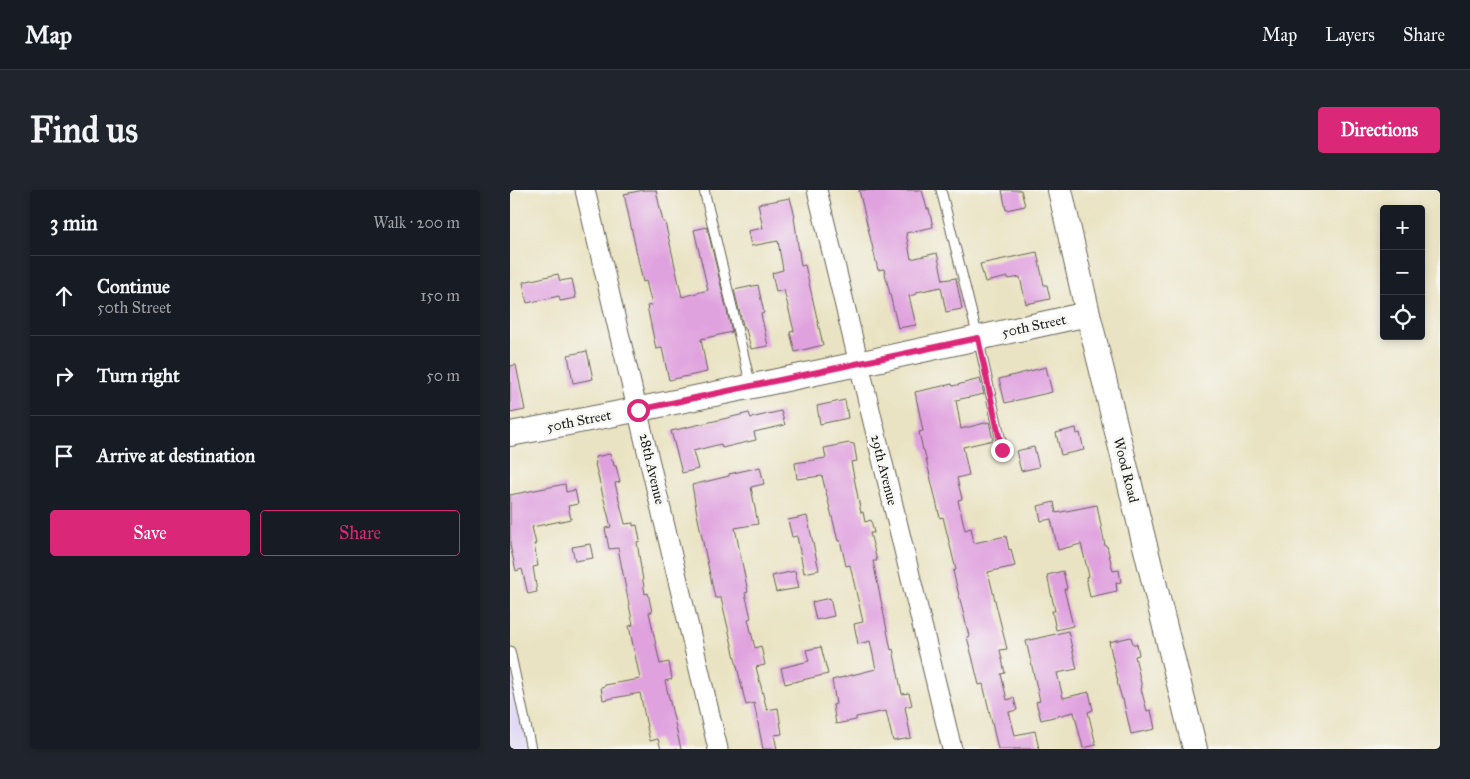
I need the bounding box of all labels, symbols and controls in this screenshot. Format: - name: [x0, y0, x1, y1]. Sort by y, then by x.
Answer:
- text: Map: [25, 20, 72, 50]
- text: Map: [1262, 24, 1297, 46]
- text: Layers: [1325, 24, 1375, 46]
- text: Share: [1403, 24, 1445, 46]
- button: Directions: [1318, 107, 1440, 153]
- text: Find us: [30, 109, 138, 152]
- map controls: [1380, 205, 1425, 340]
- button: +: [1380, 205, 1425, 250]
- text: 3 min: [50, 210, 98, 236]
- text: Walk · 200 m: [373, 213, 460, 232]
- button: −: [1380, 250, 1425, 295]
- text: Continue: [97, 275, 170, 298]
- icon: ahead: [50, 282, 78, 310]
- text: 150 m: [420, 286, 460, 305]
- button: locate: [1380, 295, 1425, 340]
- text: 50th Street: [97, 298, 172, 317]
- street label: 50th Street: [1000, 311, 1068, 341]
- icon: right: [50, 362, 78, 390]
- text: Turn right: [97, 364, 180, 387]
- text: 50 m: [426, 366, 460, 385]
- route start: [627, 399, 650, 422]
- street label: 50th Street: [545, 406, 613, 436]
- street label: 28th Avenue: [636, 432, 668, 506]
- street label: 29th Avenue: [867, 433, 901, 507]
- street label: Wood Road: [1110, 435, 1142, 505]
- route end: [991, 439, 1014, 462]
- icon: arrive: [50, 442, 78, 470]
- text: Arrive at destination: [97, 444, 255, 467]
- button: Save: [50, 510, 250, 556]
- button: Share: [260, 510, 460, 556]

